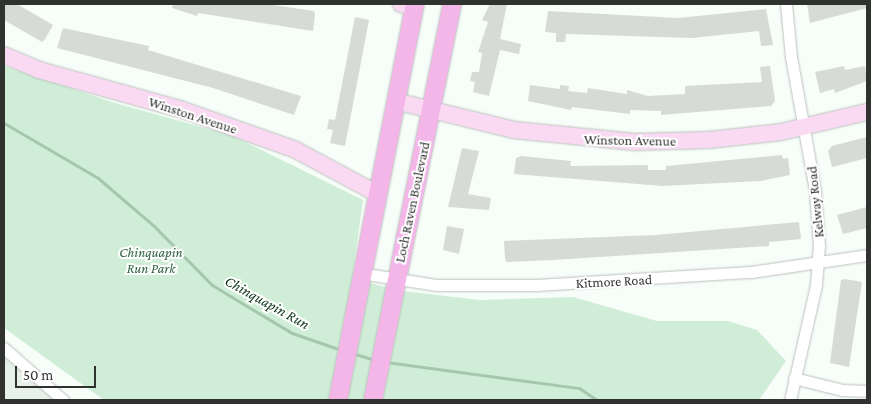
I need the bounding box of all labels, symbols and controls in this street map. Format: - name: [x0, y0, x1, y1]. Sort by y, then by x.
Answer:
- street label: Winston Avenue: [147, 93, 239, 137]
- street label: Winston Avenue: [584, 131, 676, 149]
- street label: Loch Raven Boulevard: [391, 140, 433, 264]
- street label: Kelway Road: [803, 165, 827, 239]
- park label: Chinquapin Run Park: [119, 244, 183, 276]
- street label: Kitmore Road: [575, 271, 653, 291]
- water label: Chinquapin Run: [222, 272, 312, 334]
- scale bar: [18, 356, 99, 388]
- text: 50 m: [23, 367, 53, 383]

